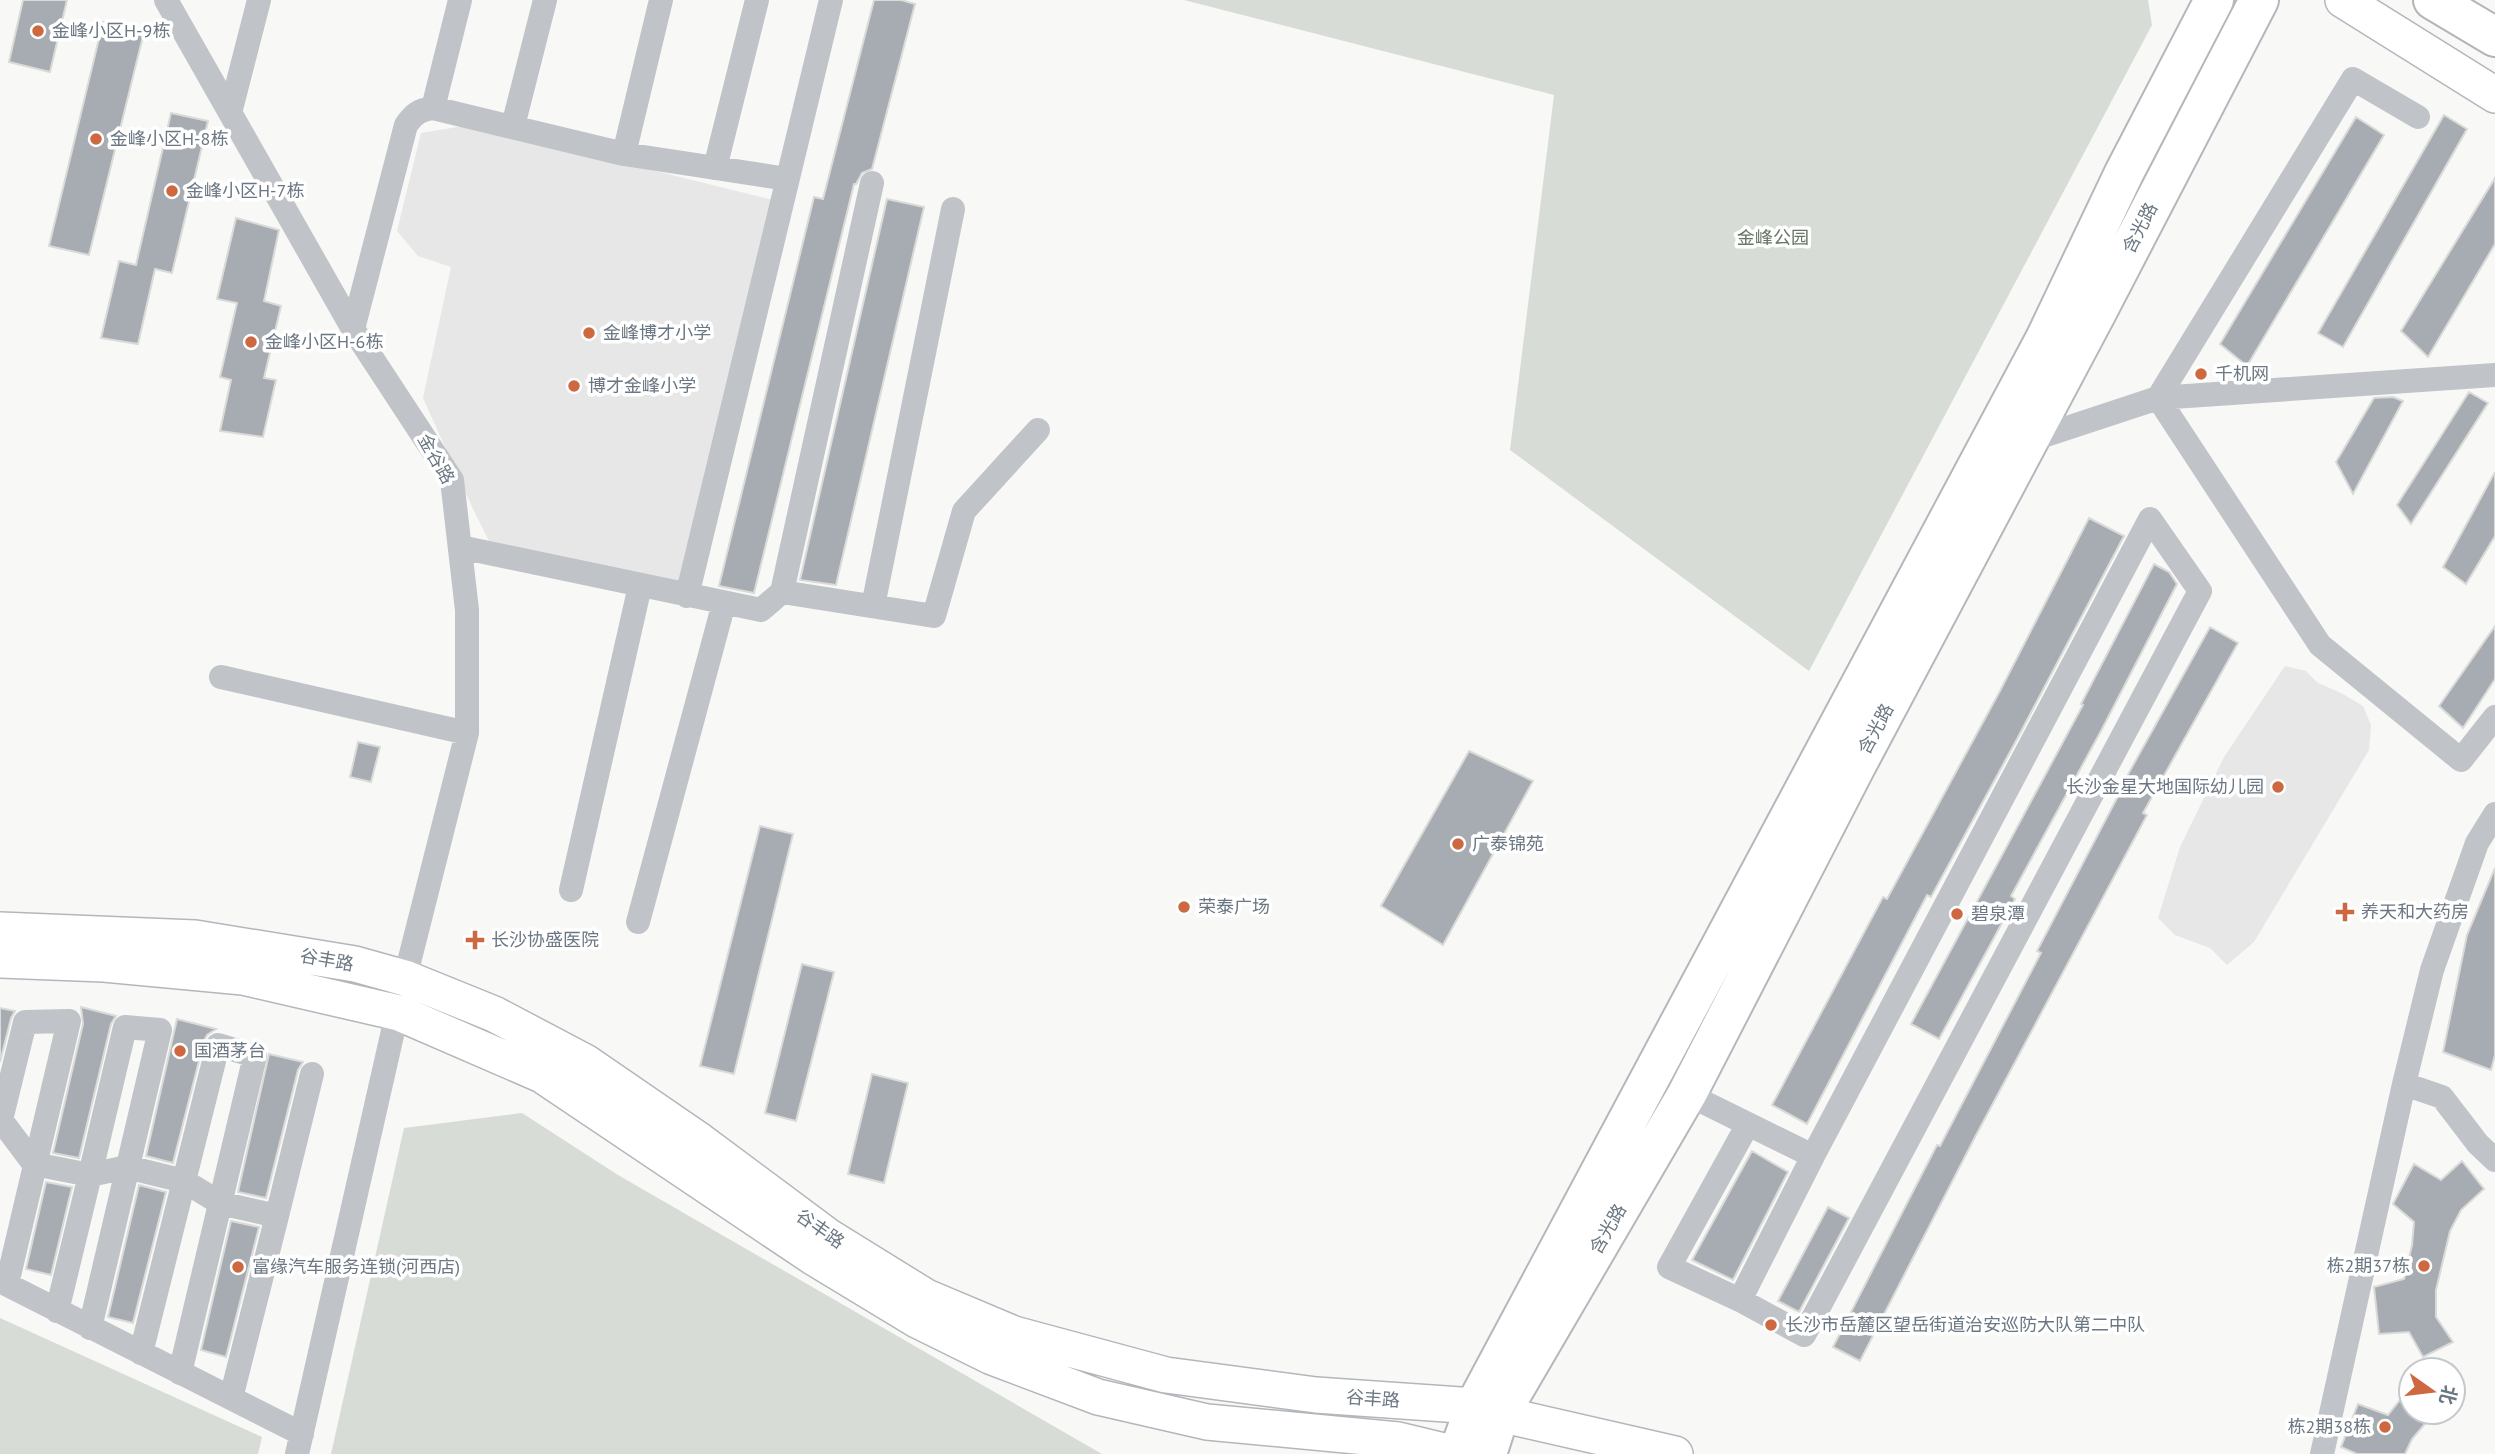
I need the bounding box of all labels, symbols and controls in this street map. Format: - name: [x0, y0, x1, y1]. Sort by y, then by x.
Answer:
- place label: 金峰小区H-9栋: [52, 19, 170, 42]
- marker: 金峰小区H-9栋: [30, 23, 46, 39]
- place label: 金峰小区H-8栋: [110, 127, 228, 150]
- marker: 金峰小区H-8栋: [88, 131, 104, 147]
- place label: 金峰小区H-7栋: [186, 179, 304, 202]
- marker: 金峰小区H-7栋: [164, 183, 180, 199]
- street label: 含光路: [2117, 198, 2162, 257]
- park label: 金峰公园: [1737, 226, 1809, 249]
- place label: 金峰博才小学: [603, 321, 711, 344]
- marker: 金峰博才小学: [581, 325, 597, 341]
- place label: 金峰小区H-6栋: [265, 330, 383, 353]
- marker: 金峰小区H-6栋: [243, 334, 259, 350]
- place label: 千机网: [2215, 362, 2269, 385]
- marker: 千机网: [2193, 366, 2209, 382]
- place label: 博才金峰小学: [588, 374, 696, 397]
- marker: 博才金峰小学: [566, 378, 582, 394]
- street label: 金谷路: [413, 430, 460, 488]
- street label: 含光路: [1853, 700, 1898, 758]
- place label: 长沙金星大地国际幼儿园: [2066, 775, 2264, 798]
- marker: 长沙金星大地国际幼儿园: [2270, 779, 2286, 795]
- place label: 广泰锦苑: [1472, 832, 1544, 855]
- marker: 广泰锦苑: [1450, 836, 1466, 852]
- place label: 荣泰广场: [1198, 895, 1270, 918]
- marker: 荣泰广场: [1176, 899, 1192, 915]
- place label: 养天和大药房: [2361, 900, 2469, 923]
- place label: 碧泉潭: [1971, 902, 2025, 925]
- marker: 养天和大药房: [2335, 902, 2355, 922]
- marker: 碧泉潭: [1949, 906, 1965, 922]
- place label: 长沙协盛医院: [491, 928, 599, 951]
- marker: 长沙协盛医院: [465, 930, 485, 950]
- street label: 谷丰路: [299, 943, 356, 976]
- place label: 国酒茅台: [194, 1039, 266, 1062]
- marker: 国酒茅台: [172, 1043, 188, 1059]
- street label: 含光路: [1584, 1200, 1631, 1258]
- street label: 谷丰路: [792, 1204, 849, 1253]
- place label: 栋2期37栋: [2327, 1254, 2410, 1277]
- place label: 富缘汽车服务连锁(河西店): [252, 1255, 460, 1278]
- marker: 栋2期37栋: [2416, 1258, 2432, 1274]
- marker: 富缘汽车服务连锁(河西店): [230, 1259, 246, 1275]
- place label: 长沙市岳麓区望岳街道治安巡防大队第二中队: [1785, 1313, 2145, 1336]
- marker: 长沙市岳麓区望岳街道治安巡防大队第二中队: [1763, 1317, 1779, 1333]
- north arrow: [2397, 1356, 2467, 1426]
- text: 北: [2435, 1383, 2462, 1407]
- street label: 谷丰路: [1345, 1385, 1401, 1412]
- place label: 栋2期38栋: [2288, 1415, 2371, 1438]
- marker: 栋2期38栋: [2377, 1419, 2393, 1435]

